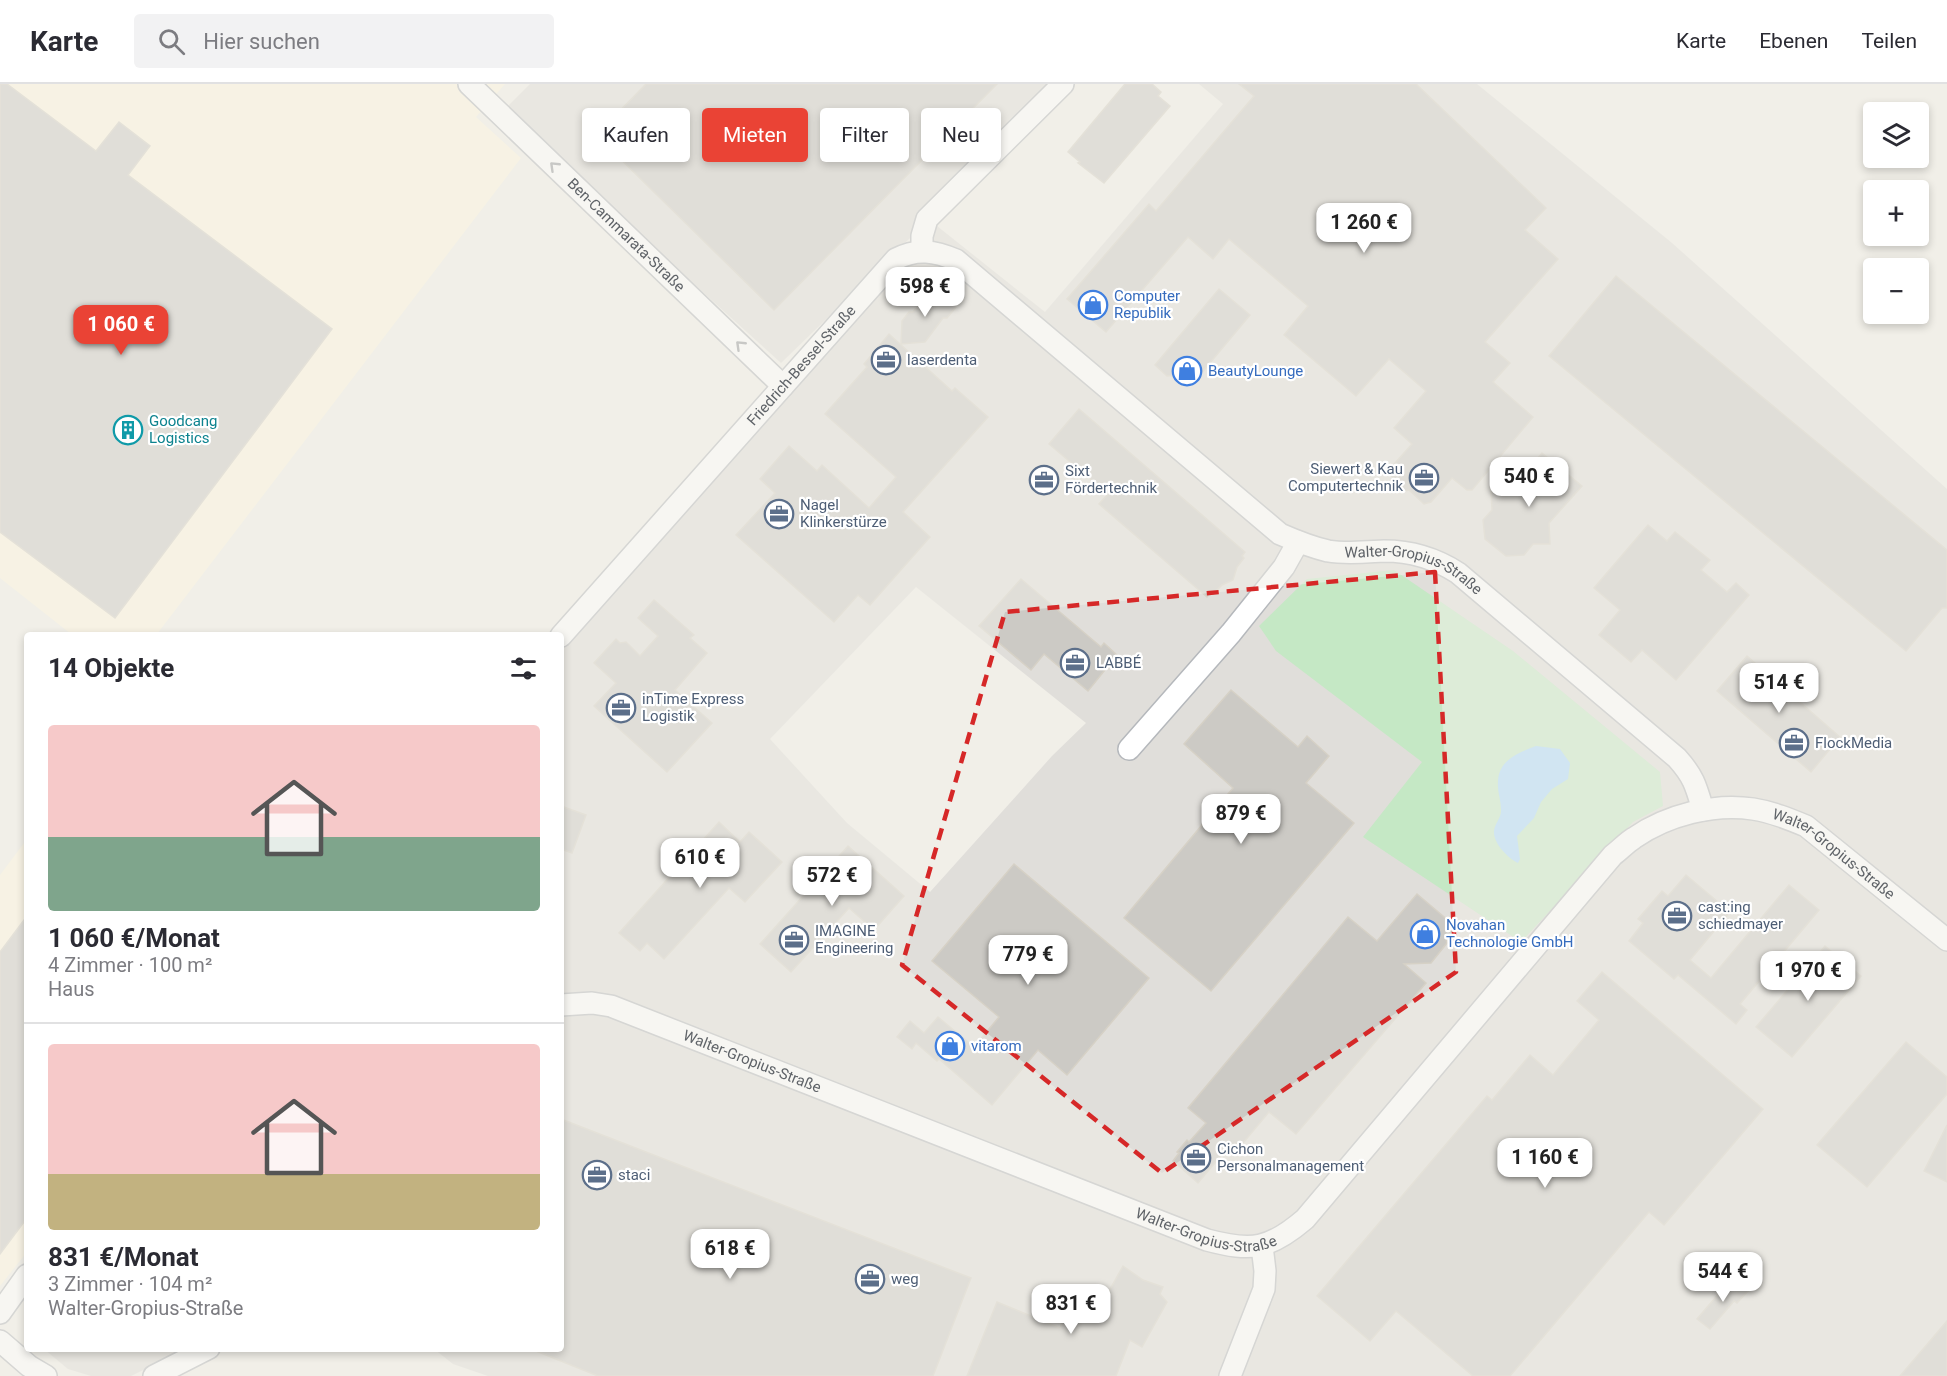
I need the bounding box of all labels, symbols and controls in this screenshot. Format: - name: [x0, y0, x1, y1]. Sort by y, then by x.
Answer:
- search box: [134, 14, 554, 68]
- text: Karte: [30, 25, 98, 58]
- icon: search: [155, 25, 188, 58]
- text: Hier suchen: [203, 29, 320, 54]
- text: Karte: [1676, 29, 1726, 53]
- text: Ebenen: [1759, 29, 1828, 53]
- text: Teilen: [1861, 29, 1917, 53]
- map controls: [1863, 102, 1929, 324]
- button: layers: [1863, 102, 1929, 168]
- chip: Kaufen: [582, 108, 690, 162]
- chip: Mieten: [702, 108, 808, 162]
- chip: Filter: [820, 108, 909, 162]
- chip: Neu: [921, 108, 1001, 162]
- one-way arrow: [551, 163, 562, 174]
- street label: Ben-Cammarata-Straße: [564, 175, 689, 296]
- button: +: [1863, 180, 1929, 246]
- pin: 1 260 €: [1309, 203, 1419, 254]
- text: 1 260 €: [1330, 210, 1398, 234]
- button: −: [1863, 258, 1929, 324]
- pin: 598 €: [883, 267, 967, 318]
- text: 598 €: [900, 274, 950, 298]
- place label: Computer Republik: [1114, 287, 1180, 322]
- shop icon: Computer Republik: [1077, 289, 1109, 321]
- street label: Friedrich-Bessel-Straße: [743, 302, 860, 429]
- pin: 1 060 €: [66, 305, 176, 356]
- text: 1 060 €: [87, 312, 155, 336]
- one-way arrow: [737, 341, 747, 352]
- office icon: laserdenta: [870, 344, 902, 376]
- place label: laserdenta: [907, 351, 977, 369]
- shop icon: BeautyLounge: [1171, 355, 1203, 387]
- place label: BeautyLounge: [1208, 362, 1303, 380]
- place label: Goodcang Logistics: [149, 412, 218, 447]
- building icon: Goodcang Logistics: [112, 414, 144, 446]
- pin: 540 €: [1487, 457, 1571, 508]
- place label: Siewert & Kau Computertechnik: [1288, 460, 1403, 495]
- place label: Sixt Fördertechnik: [1065, 462, 1157, 497]
- office icon: Siewert & Kau Computertechnik: [1408, 462, 1440, 494]
- office icon: Sixt Fördertechnik: [1028, 464, 1060, 496]
- text: 540 €: [1504, 464, 1554, 488]
- place label: Nagel Klinkerstürze: [800, 496, 887, 531]
- office icon: Nagel Klinkerstürze: [763, 498, 795, 530]
- street label: Walter-Gropius-Straße: [1345, 542, 1486, 599]
- office icon: LABBÉ: [1059, 647, 1091, 679]
- icon: filters: [507, 652, 540, 685]
- text: 14 Objekte: [48, 653, 174, 683]
- place label: LABBÉ: [1096, 654, 1142, 672]
- pin: 514 €: [1737, 663, 1821, 714]
- text: 514 €: [1754, 670, 1804, 694]
- place label: inTime Express Logistik: [642, 690, 744, 725]
- office icon: inTime Express Logistik: [605, 692, 637, 724]
- office icon: FlockMedia: [1778, 727, 1810, 759]
- place label: FlockMedia: [1815, 734, 1892, 752]
- icon: home: [240, 764, 348, 872]
- pin: 879 €: [1199, 794, 1283, 845]
- text: 879 €: [1216, 801, 1266, 825]
- street label: Walter-Gropius-Straße: [1770, 805, 1899, 903]
- pin: 610 €: [658, 838, 742, 889]
- text: 610 €: [675, 845, 725, 869]
- pin: 572 €: [790, 856, 874, 907]
- text: 572 €: [807, 863, 857, 887]
- place label: cast:ing schiedmayer: [1698, 898, 1783, 933]
- office icon: cast:ing schiedmayer: [1661, 900, 1693, 932]
- place label: Novahan Technologie GmbH: [1446, 916, 1574, 951]
- shop icon: Novahan Technologie GmbH: [1409, 918, 1441, 950]
- place label: IMAGINE Engineering: [815, 922, 894, 957]
- text: 1 060 €/Monat: [48, 923, 220, 953]
- office icon: IMAGINE Engineering: [778, 924, 810, 956]
- pin: 779 €: [986, 935, 1070, 986]
- text: 779 €: [1003, 942, 1053, 966]
- pin: 1 970 €: [1753, 951, 1863, 1002]
- text: 4 Zimmer · 100 m²: [48, 953, 212, 977]
- text: 1 970 €: [1774, 958, 1842, 982]
- text: Haus: [48, 977, 95, 1001]
- street label: Walter-Gropius-Straße: [681, 1026, 824, 1097]
- shop icon: vitarom: [934, 1030, 966, 1062]
- place label: vitarom: [971, 1037, 1022, 1055]
- icon: home: [240, 1083, 348, 1191]
- pin: 1 160 €: [1490, 1138, 1600, 1189]
- place label: Cichon Personalmanagement: [1217, 1140, 1364, 1175]
- office icon: Cichon Personalmanagement: [1180, 1142, 1212, 1174]
- text: 1 160 €: [1511, 1145, 1579, 1169]
- office icon: staci: [581, 1159, 613, 1191]
- place label: staci: [618, 1166, 650, 1184]
- street label: Walter-Gropius-Straße: [1133, 1204, 1280, 1256]
- pin: 618 €: [688, 1229, 772, 1280]
- text: 618 €: [705, 1236, 755, 1260]
- text: 831 €/Monat: [48, 1242, 199, 1272]
- pin: 544 €: [1681, 1252, 1765, 1303]
- text: 544 €: [1698, 1259, 1748, 1283]
- office icon: weg: [854, 1263, 886, 1295]
- place label: weg: [891, 1270, 919, 1288]
- text: 3 Zimmer · 104 m²: [48, 1272, 212, 1296]
- pin: 831 €: [1029, 1284, 1113, 1335]
- text: 831 €: [1046, 1291, 1096, 1315]
- text: Walter-Gropius-Straße: [48, 1296, 243, 1320]

